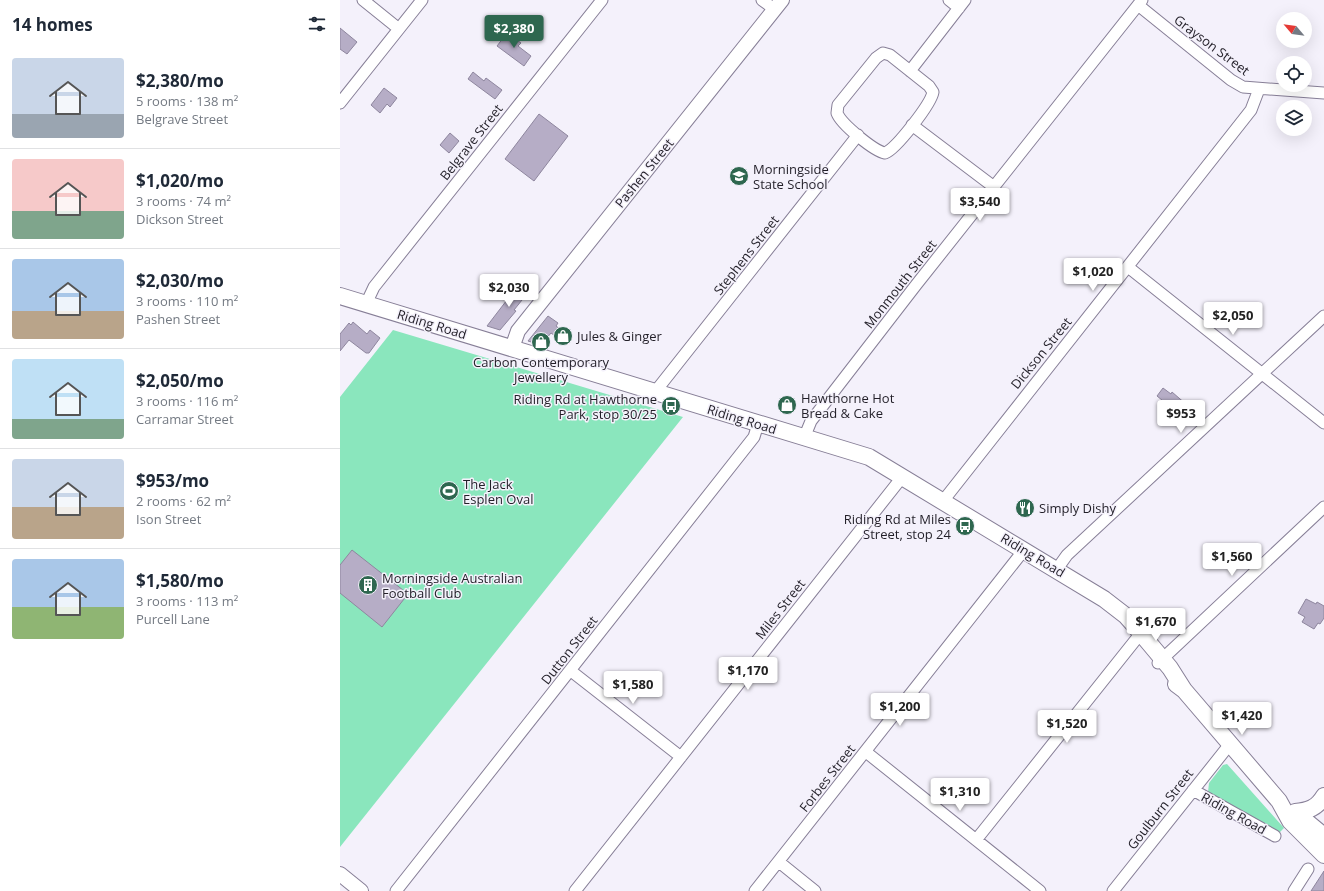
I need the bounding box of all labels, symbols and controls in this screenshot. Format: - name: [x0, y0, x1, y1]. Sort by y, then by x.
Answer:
- street label: Grayson Street: [1171, 11, 1254, 80]
- north arrow: [1276, 12, 1312, 48]
- map controls: [1276, 12, 1312, 136]
- text: 14 homes: [12, 13, 93, 36]
- icon: filters: [306, 13, 328, 35]
- pin: $2,380: [481, 15, 547, 49]
- text: $2,380: [494, 19, 534, 37]
- button: locate: [1276, 56, 1312, 92]
- text: $2,380/mo: [136, 69, 224, 92]
- icon: home: [44, 74, 92, 122]
- text: 5 rooms · 138 m²: [136, 92, 238, 110]
- street label: Belgrave Street: [436, 100, 507, 184]
- button: layers: [1276, 100, 1312, 136]
- text: Belgrave Street: [136, 110, 228, 128]
- street label: Pashen Street: [611, 134, 678, 211]
- place label: Morningside State School: [753, 160, 829, 193]
- school or university icon: Morningside State School: [728, 165, 750, 187]
- text: $1,020/mo: [136, 169, 224, 192]
- icon: home: [44, 175, 92, 223]
- pin: $3,540: [947, 188, 1013, 222]
- text: 3 rooms · 74 m²: [136, 192, 231, 210]
- text: $3,540: [960, 192, 1000, 210]
- text: Dickson Street: [136, 210, 223, 228]
- street label: Stephens Street: [709, 211, 783, 298]
- street label: Monmouth Street: [860, 236, 940, 332]
- pin: $1,020: [1060, 258, 1126, 292]
- text: $1,020: [1073, 262, 1113, 280]
- text: $2,030/mo: [136, 269, 224, 292]
- pin: $2,030: [476, 274, 542, 308]
- icon: home: [44, 275, 92, 323]
- text: $2,030: [489, 278, 529, 296]
- text: 3 rooms · 110 m²: [136, 292, 238, 310]
- pin: $2,050: [1200, 302, 1266, 336]
- street label: Riding Road: [395, 305, 469, 343]
- text: $2,050: [1213, 306, 1253, 324]
- text: Pashen Street: [136, 310, 220, 328]
- street label: Dickson Street: [1006, 313, 1076, 393]
- shop icon: Jules & Ginger: [552, 325, 574, 347]
- place label: Jules & Ginger: [575, 327, 663, 345]
- shop icon: Carbon Contemporary Jewellery: [530, 331, 552, 353]
- place label: Carbon Contemporary Jewellery: [473, 353, 609, 386]
- text: $2,050/mo: [136, 369, 224, 392]
- icon: home: [44, 375, 92, 423]
- place label: Hawthorne Hot Bread & Cake: [801, 389, 895, 422]
- place label: Riding Rd at Hawthorne Park, stop 30/25: [514, 390, 657, 423]
- text: 3 rooms · 116 m²: [136, 392, 238, 410]
- shop icon: Hawthorne Hot Bread & Cake: [776, 394, 798, 416]
- bus stop icon: Riding Rd at Hawthorne Park, stop 30/25: [660, 395, 682, 417]
- street label: Riding Road: [705, 400, 779, 438]
- pin: $953: [1157, 400, 1205, 434]
- text: $953: [1166, 404, 1196, 422]
- text: Carramar Street: [136, 410, 234, 428]
- text: $953/mo: [136, 469, 209, 492]
- icon: home: [44, 475, 92, 523]
- place label: The Jack Esplen Oval: [463, 475, 533, 508]
- sports icon: The Jack Esplen Oval: [438, 480, 460, 502]
- text: 2 rooms · 62 m²: [136, 492, 231, 510]
- restaurant icon: Simply Dishy: [1014, 497, 1036, 519]
- place label: Simply Dishy: [1039, 499, 1116, 517]
- text: Ison Street: [136, 510, 201, 528]
- place label: Riding Rd at Miles Street, stop 24: [844, 510, 952, 543]
- bus stop icon: Riding Rd at Miles Street, stop 24: [954, 515, 976, 537]
- street label: Riding Road: [998, 529, 1068, 581]
- pin: $1,560: [1199, 543, 1265, 577]
- text: $1,560: [1212, 547, 1252, 565]
- text: $1,580/mo: [136, 569, 224, 592]
- place label: Morningside Australian Football Club: [382, 569, 523, 602]
- building icon: Morningside Australian Football Club: [357, 574, 379, 596]
- icon: home: [44, 575, 92, 623]
- street label: Miles Street: [751, 575, 809, 643]
- text: 3 rooms · 113 m²: [136, 592, 238, 610]
- pin: $1,670: [1123, 608, 1189, 642]
- text: Purcell Lane: [136, 610, 210, 628]
- street label: Dutton Street: [537, 612, 602, 688]
- text: $1,670: [1136, 612, 1176, 630]
- pin: $1,170: [715, 657, 781, 691]
- text: $1,170: [728, 661, 768, 679]
- pin: $1,580: [600, 671, 666, 705]
- text: $1,580: [613, 675, 653, 693]
- pin: $1,200: [867, 693, 933, 727]
- text: $1,200: [880, 697, 920, 715]
- pin: $1,420: [1209, 702, 1275, 736]
- text: $1,420: [1222, 706, 1262, 724]
- pin: $1,520: [1034, 710, 1100, 744]
- text: $1,520: [1047, 714, 1087, 732]
- street label: Forbes Street: [795, 740, 859, 815]
- street label: Goulburn Street: [1123, 765, 1197, 853]
- pin: $1,310: [927, 778, 993, 812]
- text: $1,310: [940, 782, 980, 800]
- street label: Riding Road: [1198, 788, 1270, 838]

